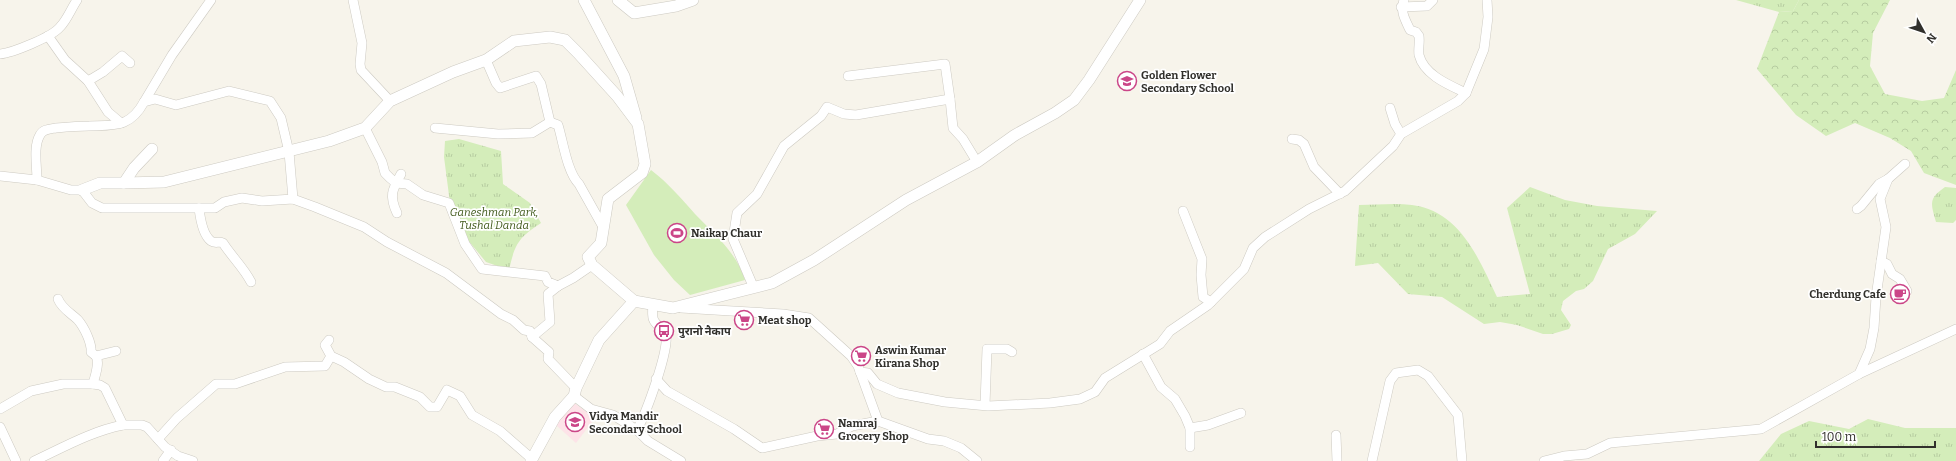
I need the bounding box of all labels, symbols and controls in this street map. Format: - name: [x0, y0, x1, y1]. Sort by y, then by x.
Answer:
- north arrow: [1904, 12, 1944, 52]
- text: N: [1923, 31, 1939, 46]
- place label: Golden Flower Secondary School: [1141, 69, 1234, 95]
- school or university icon: Golden Flower Secondary School: [1116, 70, 1138, 92]
- park label: Ganeshman Park, Tushal Danda: [450, 206, 538, 232]
- sports icon: Naikap Chaur: [666, 222, 688, 244]
- place label: Naikap Chaur: [691, 227, 763, 240]
- cafe icon: Cherdung Cafe: [1889, 283, 1911, 305]
- place label: Cherdung Cafe: [1809, 288, 1886, 301]
- supermarket icon: Meat shop: [733, 309, 755, 331]
- place label: Meat shop: [758, 314, 812, 327]
- bus stop icon: पुरानो नैकाप: [653, 320, 675, 342]
- place label: पुरानो नैकाप: [678, 325, 731, 339]
- place label: Aswin Kumar Kirana Shop: [875, 344, 947, 370]
- supermarket icon: Aswin Kumar Kirana Shop: [850, 345, 872, 367]
- place label: Vidya Mandir Secondary School: [589, 410, 682, 436]
- school or university icon: Vidya Mandir Secondary School: [564, 411, 586, 433]
- place label: Namraj Grocery Shop: [838, 417, 909, 443]
- supermarket icon: Namraj Grocery Shop: [813, 418, 835, 440]
- scale bar: [1816, 423, 1935, 449]
- text: 100 m: [1822, 430, 1857, 444]

